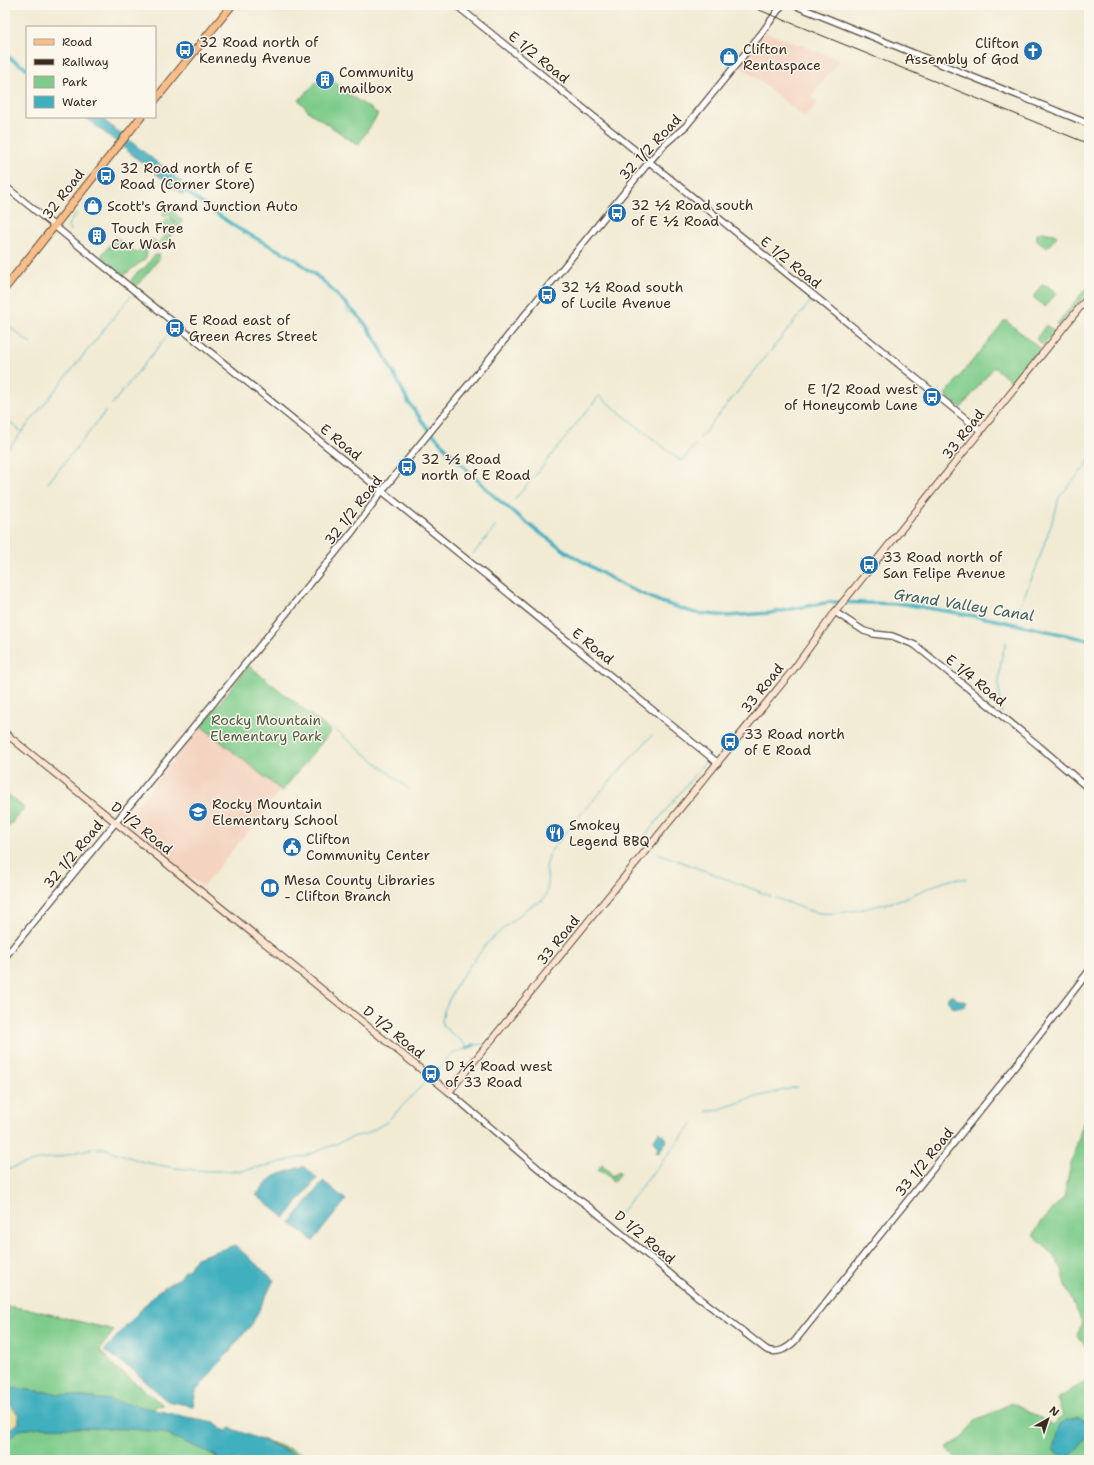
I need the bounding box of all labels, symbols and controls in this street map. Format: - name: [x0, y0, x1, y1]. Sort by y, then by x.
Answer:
- legend: [26, 26, 156, 118]
- street label: E 1/2 Road: [505, 27, 573, 87]
- place label: 32 Road north of Kennedy Avenue: [199, 33, 319, 67]
- text: Road: [62, 34, 93, 50]
- place label: Clifton Assembly of God: [905, 34, 1019, 68]
- bus stop icon: 32 Road north of Kennedy Avenue: [174, 39, 196, 61]
- place label: Clifton Rentaspace: [743, 40, 821, 74]
- church icon: Clifton Assembly of God: [1022, 40, 1044, 62]
- shop icon: Clifton Rentaspace: [718, 46, 740, 68]
- text: Railway: [62, 54, 109, 70]
- place label: Community mailbox: [339, 63, 414, 97]
- building icon: Community mailbox: [314, 69, 336, 91]
- text: Park: [62, 74, 88, 90]
- text: Water: [62, 94, 98, 110]
- street label: 32 1/2 Road: [615, 110, 685, 184]
- place label: 32 Road north of E Road (Corner Store): [120, 159, 255, 193]
- street label: 32 Road: [38, 165, 88, 223]
- bus stop icon: 32 Road north of E Road (Corner Store): [95, 165, 117, 187]
- shop icon: Scott's Grand Junction Auto: [82, 195, 104, 217]
- place label: 32 ½ Road south of E ½ Road: [631, 196, 753, 230]
- place label: Scott's Grand Junction Auto: [107, 197, 298, 215]
- bus stop icon: 32 ½ Road south of E ½ Road: [606, 202, 628, 224]
- place label: Touch Free Car Wash: [111, 219, 184, 253]
- building icon: Touch Free Car Wash: [86, 225, 108, 247]
- street label: E 1/2 Road: [757, 232, 825, 292]
- place label: 32 ½ Road south of Lucile Avenue: [561, 278, 683, 312]
- bus stop icon: 32 ½ Road south of Lucile Avenue: [536, 284, 558, 306]
- place label: E Road east of Green Acres Street: [189, 311, 318, 345]
- bus stop icon: E Road east of Green Acres Street: [164, 317, 186, 339]
- place label: E 1/2 Road west of Honeycomb Lane: [784, 380, 918, 414]
- bus stop icon: E 1/2 Road west of Honeycomb Lane: [921, 386, 943, 408]
- street label: 33 Road: [938, 405, 988, 463]
- street label: E Road: [316, 420, 366, 464]
- place label: 32 ½ Road north of E Road: [421, 450, 531, 484]
- bus stop icon: 32 ½ Road north of E Road: [396, 456, 418, 478]
- street label: 32 1/2 Road: [320, 472, 386, 548]
- place label: 33 Road north of San Felipe Avenue: [883, 548, 1006, 582]
- bus stop icon: 33 Road north of San Felipe Avenue: [858, 554, 880, 576]
- water label: Grand Valley Canal: [892, 584, 1036, 626]
- street label: E Road: [568, 624, 618, 668]
- street label: E 1/4 Road: [942, 650, 1010, 710]
- street label: 33 Road: [737, 659, 788, 716]
- park label: Rocky Mountain Elementary Park: [210, 711, 322, 745]
- place label: 33 Road north of E Road: [744, 725, 845, 759]
- bus stop icon: 33 Road north of E Road: [719, 731, 741, 753]
- place label: Rocky Mountain Elementary School: [212, 795, 339, 829]
- street label: D 1/2 Road: [108, 798, 176, 858]
- school or university icon: Rocky Mountain Elementary School: [187, 801, 209, 823]
- street label: 32 1/2 Road: [39, 816, 107, 892]
- place label: Smokey Legend BBQ: [569, 816, 650, 850]
- restaurant icon: Smokey Legend BBQ: [544, 822, 566, 844]
- place label: Clifton Community Center: [306, 830, 431, 864]
- public building icon: Clifton Community Center: [281, 836, 303, 858]
- place label: Mesa County Libraries - Clifton Branch: [284, 871, 435, 905]
- library icon: Mesa County Libraries - Clifton Branch: [259, 877, 281, 899]
- street label: 33 Road: [533, 911, 584, 968]
- street label: D 1/2 Road: [360, 1002, 428, 1062]
- place label: D ½ Road west of 33 Road: [445, 1057, 553, 1091]
- bus stop icon: D ½ Road west of 33 Road: [420, 1063, 442, 1085]
- street label: 33 1/2 Road: [891, 1124, 957, 1200]
- street label: D 1/2 Road: [611, 1206, 679, 1268]
- north arrow: [1028, 1399, 1068, 1439]
- text: N: [1046, 1403, 1062, 1420]

